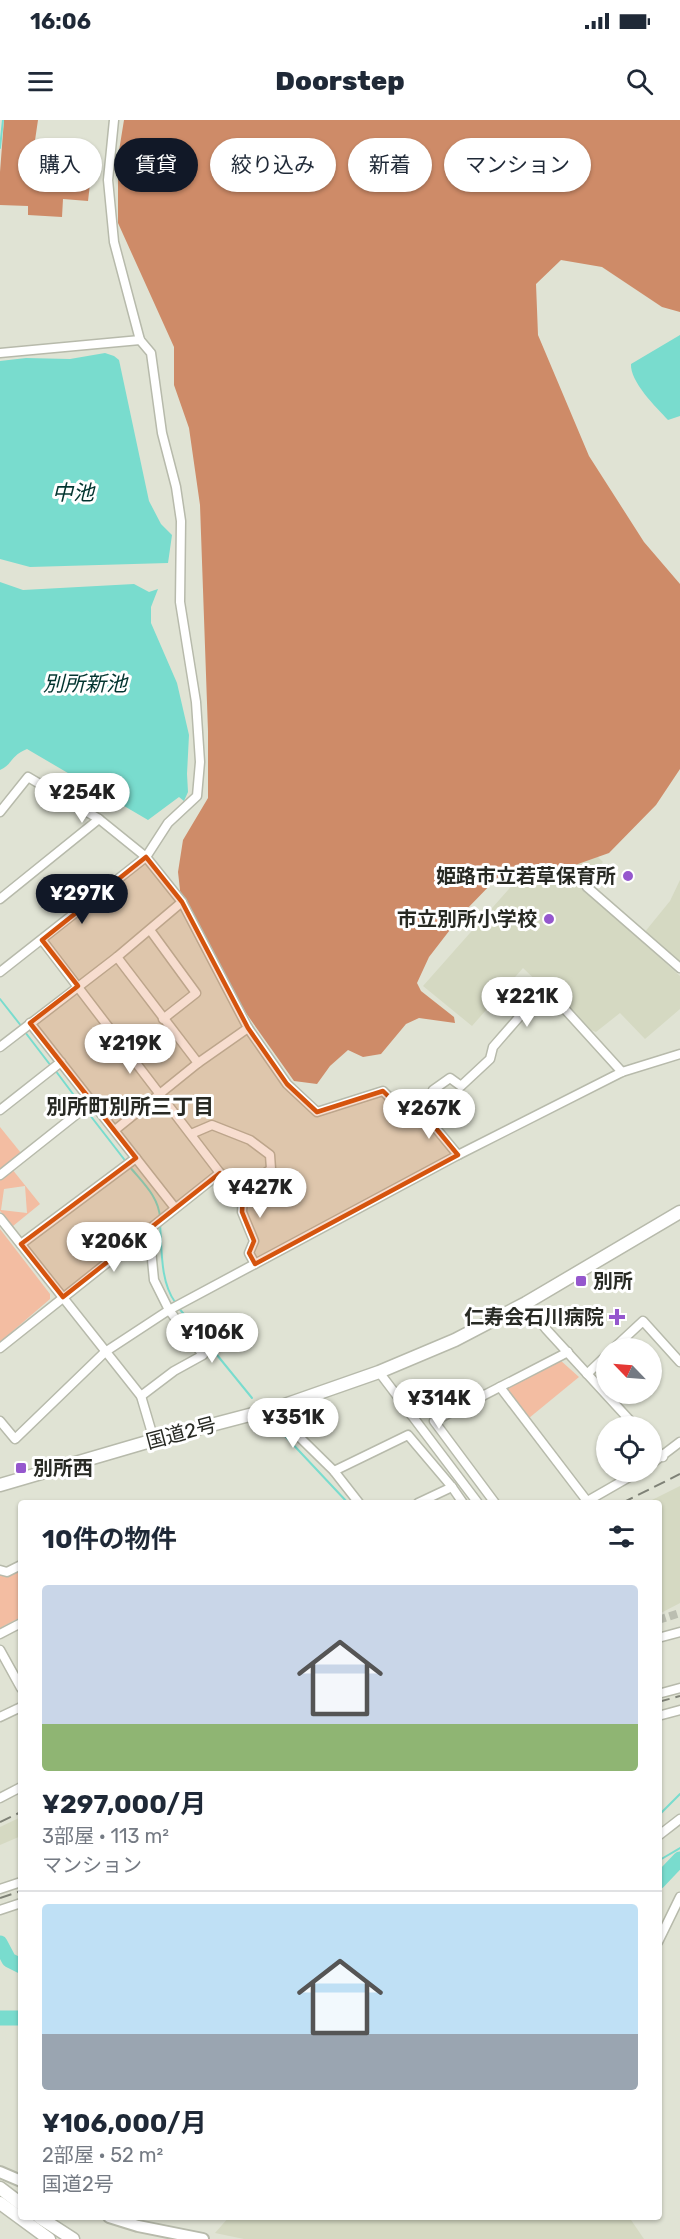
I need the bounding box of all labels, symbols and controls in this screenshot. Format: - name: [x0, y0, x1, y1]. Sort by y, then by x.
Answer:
- text: 16:06: [30, 8, 91, 35]
- icon: menu: [24, 65, 57, 98]
- text: Doorstep: [275, 65, 405, 97]
- icon: search: [623, 65, 656, 98]
- chip: 購入: [18, 138, 102, 192]
- chip: 賃貸: [114, 138, 198, 192]
- chip: 絞り込み: [210, 138, 336, 192]
- chip: 新着: [348, 138, 432, 192]
- chip: マンション: [444, 138, 591, 192]
- water label: 中池: [52, 480, 96, 505]
- water label: 別所新池: [43, 671, 129, 696]
- pin: ¥254K: [40, 773, 124, 824]
- text: ¥254K: [49, 780, 115, 804]
- place label: 姫路市立若草保育所: [436, 864, 616, 888]
- marker: 姫路市立若草保育所: [621, 869, 635, 883]
- pin: ¥297K: [40, 874, 124, 925]
- text: ¥297K: [50, 881, 114, 905]
- place label: 市立別所小学校: [397, 907, 537, 931]
- marker: 市立別所小学校: [542, 912, 556, 926]
- pin: ¥221K: [485, 977, 569, 1028]
- text: ¥221K: [496, 984, 558, 1008]
- pin: ¥219K: [88, 1024, 172, 1075]
- text: ¥219K: [99, 1031, 161, 1055]
- pin: ¥267K: [387, 1089, 471, 1140]
- district label: 別所町別所三丁目: [46, 1094, 214, 1119]
- text: ¥267K: [397, 1096, 461, 1120]
- pin: ¥427K: [218, 1168, 302, 1219]
- text: ¥427K: [227, 1175, 293, 1199]
- pin: ¥206K: [72, 1222, 156, 1273]
- text: ¥206K: [81, 1229, 147, 1253]
- place label: 別所: [593, 1269, 633, 1293]
- marker: 別所: [574, 1274, 588, 1288]
- place label: 仁寿会石川病院: [464, 1305, 604, 1329]
- marker: 仁寿会石川病院: [608, 1308, 626, 1326]
- pin: ¥106K: [170, 1313, 254, 1364]
- text: ¥106K: [180, 1320, 244, 1344]
- north arrow: [596, 1338, 662, 1404]
- map controls: [596, 1338, 662, 1482]
- pin: ¥314K: [397, 1379, 481, 1430]
- text: ¥314K: [407, 1386, 471, 1410]
- pin: ¥351K: [251, 1398, 335, 1449]
- text: ¥351K: [262, 1405, 324, 1429]
- street label: 国道2号: [143, 1412, 219, 1454]
- button: locate: [596, 1416, 662, 1482]
- place label: 別所西: [33, 1456, 93, 1480]
- marker: 別所西: [14, 1461, 28, 1475]
- icon: filters: [605, 1520, 638, 1553]
- text: 10件の物件: [42, 1524, 177, 1555]
- icon: home: [286, 1624, 394, 1732]
- text: ¥297,000/月: [42, 1789, 206, 1820]
- text: 3部屋 · 113 m²: [42, 1824, 169, 1848]
- text: マンション: [42, 1853, 142, 1877]
- icon: home: [286, 1943, 394, 2051]
- text: ¥106,000/月: [42, 2108, 207, 2139]
- text: 2部屋 · 52 m²: [42, 2143, 163, 2167]
- text: 国道2号: [42, 2172, 114, 2196]

